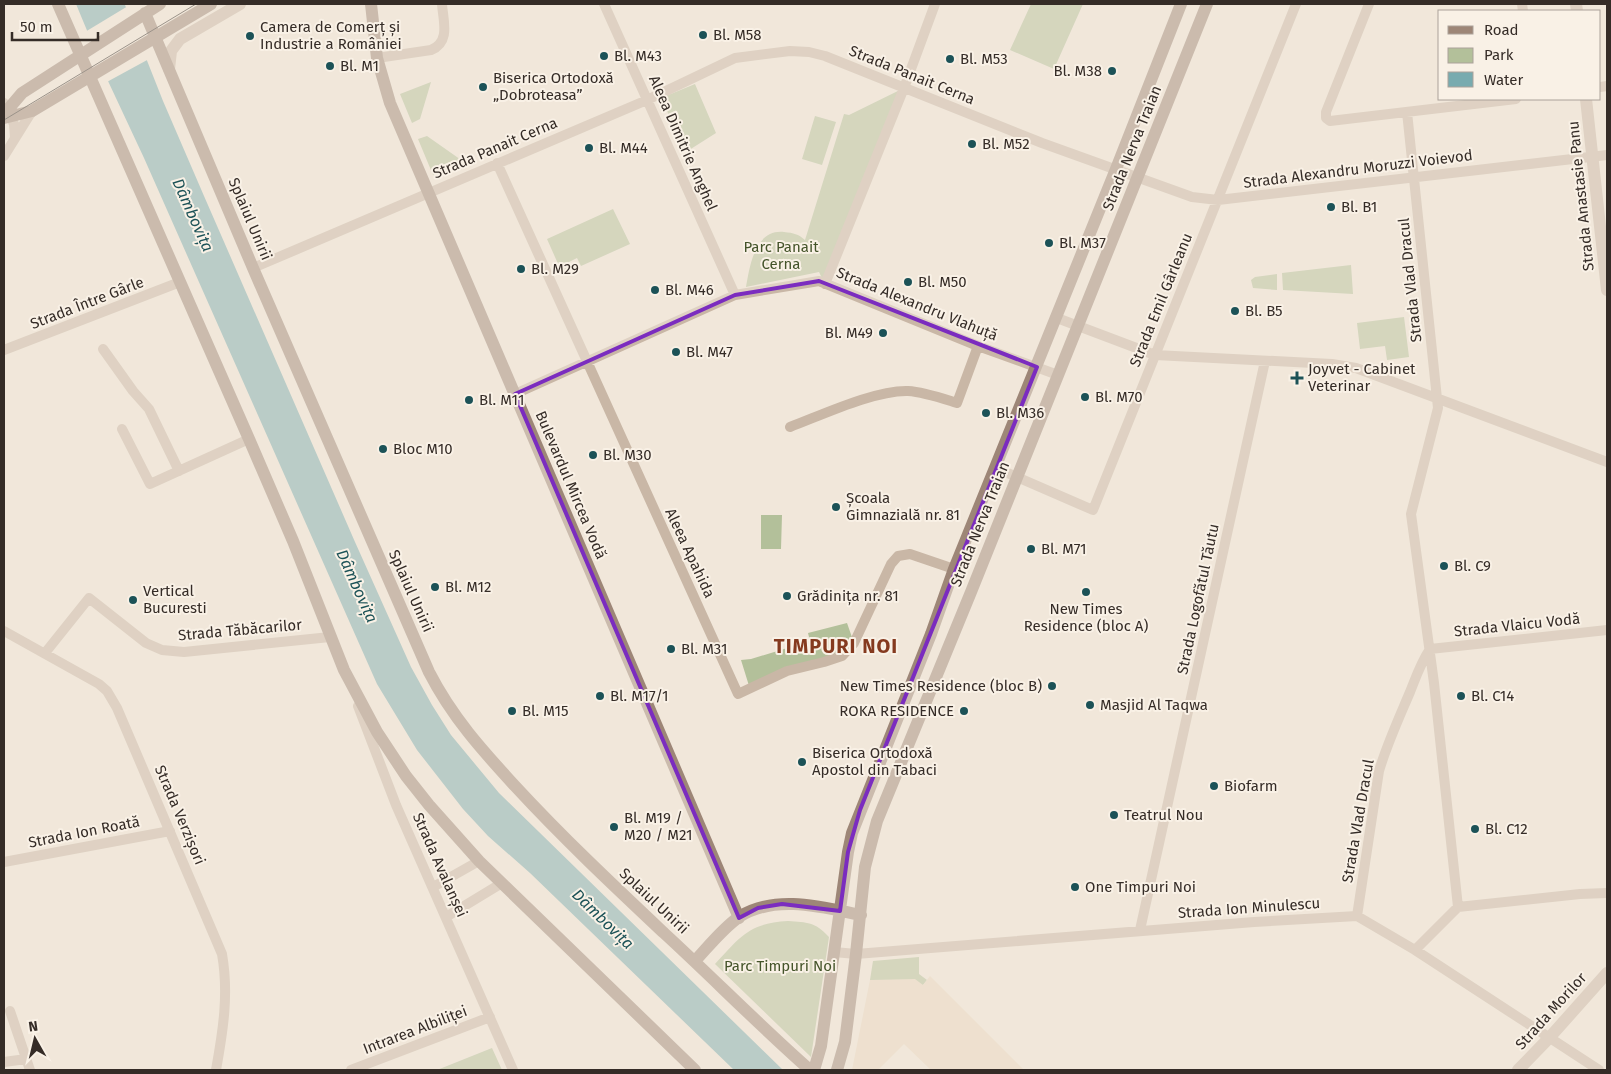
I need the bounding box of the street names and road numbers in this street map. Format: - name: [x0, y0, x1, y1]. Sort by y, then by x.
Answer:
- street label: Strada Panait Cerna: [847, 42, 977, 108]
- street label: Aleea Dimitrie Anghel: [645, 72, 721, 214]
- street label: Strada Nerva Traian: [1099, 83, 1165, 213]
- street label: Strada Panait Cerna: [430, 114, 560, 182]
- street label: Strada Anastasie Panu: [1564, 120, 1598, 272]
- street label: Strada Alexandru Moruzzi Voievod: [1242, 146, 1474, 192]
- street label: Splaiul Unirii: [225, 175, 275, 263]
- street label: Strada Vlad Dracul: [1394, 216, 1425, 343]
- street label: Strada Emil Gârleanu: [1126, 230, 1196, 370]
- street label: Strada Alexandru Vlahuță: [833, 263, 1000, 346]
- street label: Strada Între Gârle: [28, 273, 146, 333]
- street label: Bulevardul Mircea Vodă: [532, 408, 610, 562]
- street label: Strada Nerva Traian: [947, 459, 1013, 589]
- street label: Aleea Apahida: [661, 505, 719, 601]
- street label: Strada Logofătul Tăutu: [1173, 522, 1223, 676]
- street label: Splaiul Unirii: [385, 547, 437, 635]
- street label: Strada Vlaicu Vodă: [1453, 609, 1581, 641]
- street label: Strada Tăbăcarilor: [177, 616, 303, 644]
- street label: Strada Vlad Dracul: [1338, 757, 1378, 884]
- street label: Strada Verzișori: [150, 762, 209, 868]
- street label: Strada Avalanșei: [408, 810, 471, 920]
- street label: Strada Ion Roată: [27, 812, 141, 852]
- street label: Splaiul Unirii: [616, 864, 692, 938]
- street label: Strada Ion Minulescu: [1177, 894, 1321, 922]
- street label: Strada Morilor: [1512, 969, 1590, 1053]
- street label: Intrarea Albiliței: [360, 1002, 470, 1059]

